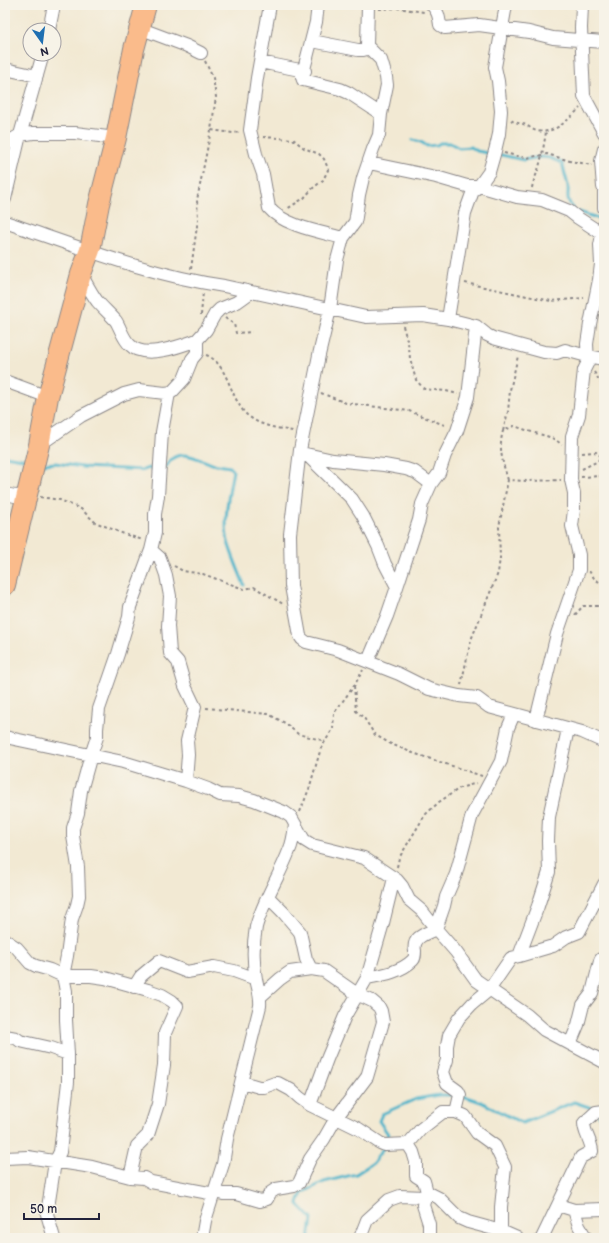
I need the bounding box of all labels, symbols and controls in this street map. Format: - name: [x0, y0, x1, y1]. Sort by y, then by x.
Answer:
- north arrow: [22, 22, 62, 62]
- text: N: [39, 44, 50, 59]
- scale bar: [24, 1195, 99, 1221]
- text: 50 m: [30, 1202, 57, 1217]

